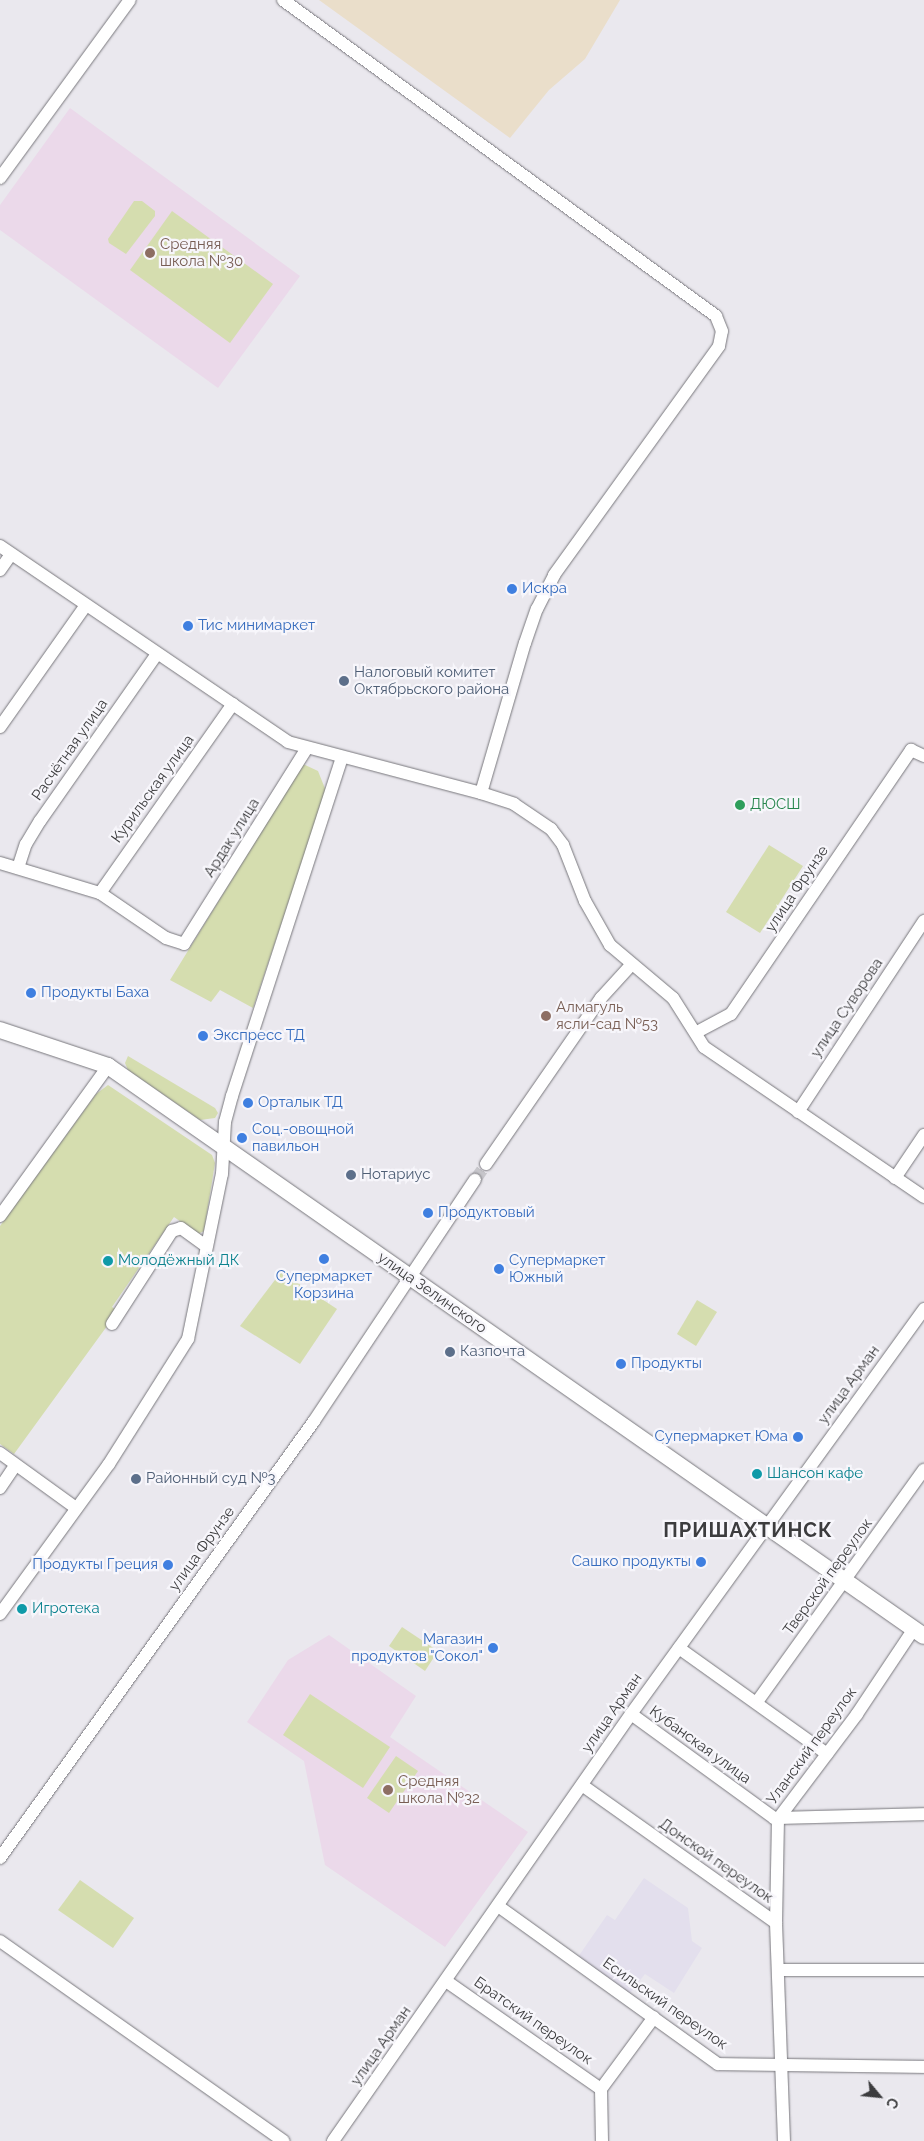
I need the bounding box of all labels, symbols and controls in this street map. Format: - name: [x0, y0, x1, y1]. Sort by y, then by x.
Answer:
- place label: Средняя школа №30: [160, 235, 243, 270]
- marker: Средняя школа №30: [144, 247, 156, 259]
- place label: Искра: [522, 580, 567, 598]
- marker: Искра: [506, 583, 518, 595]
- place label: Тис минимаркет: [198, 617, 315, 635]
- marker: Тис минимаркет: [182, 620, 194, 632]
- place label: Налоговый комитет Октябрьского района: [354, 663, 509, 698]
- marker: Налоговый комитет Октябрьского района: [338, 675, 350, 687]
- street label: Расчётная улица: [28, 696, 112, 804]
- street label: Курильская улица: [108, 731, 198, 847]
- street label: Ардак улица: [200, 795, 264, 881]
- place label: ДЮСШ: [750, 796, 800, 814]
- marker: ДЮСШ: [734, 799, 746, 811]
- street label: улица Фрунзе: [762, 843, 832, 935]
- street label: улица Суворова: [807, 955, 887, 1061]
- place label: Продукты Баха: [41, 984, 149, 1002]
- marker: Продукты Баха: [25, 987, 37, 999]
- place label: Алмагуль ясли-сад №53: [556, 998, 658, 1033]
- marker: Алмагуль ясли-сад №53: [540, 1010, 552, 1022]
- place label: Экспресс ТД: [213, 1027, 306, 1045]
- marker: Экспресс ТД: [197, 1030, 209, 1042]
- place label: Орталык ТД: [258, 1094, 343, 1112]
- marker: Орталык ТД: [242, 1097, 254, 1109]
- place label: Соц.-овощной павильон: [252, 1120, 354, 1155]
- marker: Соц.-овощной павильон: [236, 1132, 248, 1144]
- place label: Нотариус: [361, 1166, 430, 1184]
- marker: Нотариус: [345, 1169, 357, 1181]
- place label: Продуктовый: [438, 1204, 535, 1222]
- marker: Продуктовый: [422, 1207, 434, 1219]
- street label: улица Зелинского: [374, 1249, 490, 1337]
- place label: Супермаркет Южный: [509, 1251, 605, 1286]
- place label: Молодёжный ДК: [118, 1252, 239, 1270]
- marker: Супермаркет Корзина: [318, 1253, 330, 1265]
- marker: Молодёжный ДК: [102, 1255, 114, 1267]
- marker: Супермаркет Южный: [493, 1263, 505, 1275]
- place label: Супермаркет Корзина: [276, 1267, 372, 1302]
- street label: улица Арман: [814, 1342, 884, 1428]
- place label: Казпочта: [460, 1343, 525, 1361]
- marker: Казпочта: [444, 1346, 456, 1358]
- place label: Продукты: [631, 1355, 702, 1373]
- marker: Продукты: [615, 1358, 627, 1370]
- place label: Супермаркет Юма: [655, 1428, 788, 1446]
- marker: Супермаркет Юма: [792, 1431, 804, 1443]
- place label: Шансон кафе: [767, 1465, 863, 1483]
- marker: Шансон кафе: [751, 1468, 763, 1480]
- place label: Районный суд №3: [146, 1470, 276, 1488]
- marker: Районный суд №3: [130, 1473, 142, 1485]
- street label: улица Фрунзе: [165, 1503, 239, 1595]
- street label: Тверской переулок: [780, 1515, 876, 1639]
- district label: ПРИШАХТИНСК: [662, 1518, 834, 1542]
- place label: Сашко продукты: [572, 1553, 691, 1571]
- place label: Продукты Греция: [32, 1556, 158, 1574]
- marker: Сашко продукты: [695, 1556, 707, 1568]
- marker: Продукты Греция: [162, 1559, 174, 1571]
- place label: Игротека: [32, 1600, 100, 1618]
- marker: Игротека: [16, 1603, 28, 1615]
- place label: Магазин продуктов "Сокол": [351, 1630, 483, 1665]
- marker: Магазин продуктов "Сокол": [487, 1642, 499, 1654]
- street label: улица Арман: [578, 1670, 646, 1756]
- street label: Уланский переулок: [763, 1684, 861, 1808]
- street label: Кубанская улица: [646, 1702, 754, 1788]
- place label: Средняя школа №32: [398, 1772, 480, 1807]
- marker: Средняя школа №32: [382, 1784, 394, 1796]
- street label: Донской переулок: [656, 1815, 776, 1907]
- street label: Есильский переулок: [599, 1954, 731, 2054]
- street label: Братский переулок: [470, 1973, 596, 2069]
- street label: улица Арман: [347, 2003, 415, 2089]
- north arrow: [854, 2071, 904, 2121]
- text: С: [883, 2095, 902, 2111]

